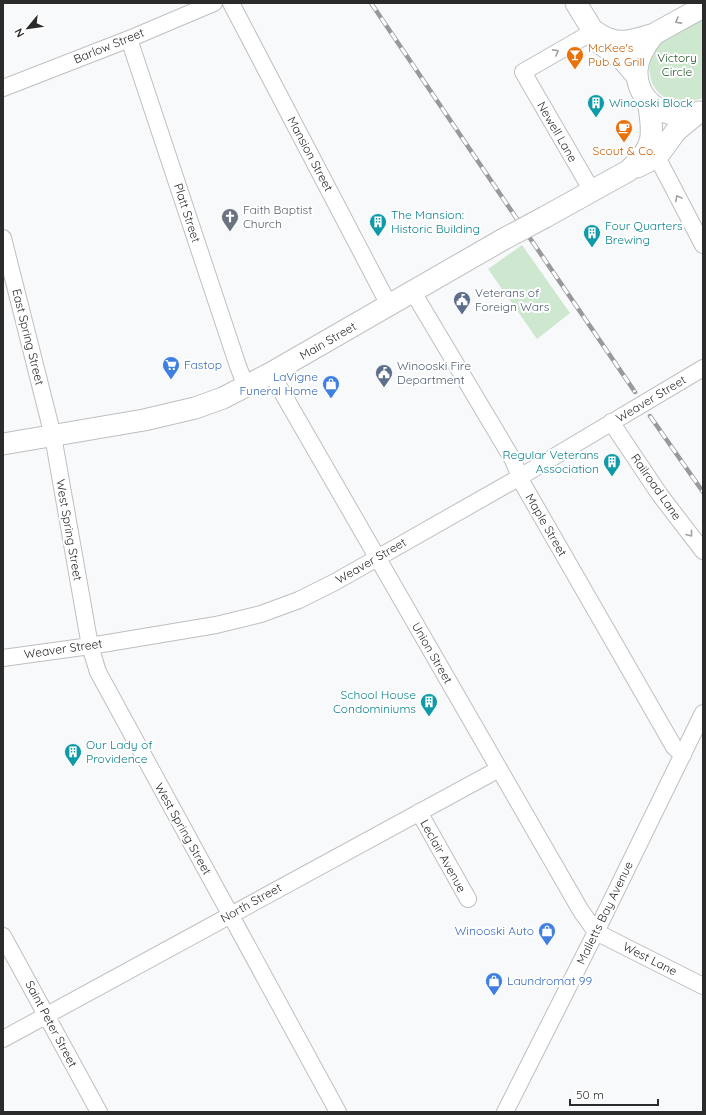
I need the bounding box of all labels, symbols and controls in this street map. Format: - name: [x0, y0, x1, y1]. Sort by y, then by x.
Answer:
- north arrow: [8, 8, 48, 48]
- one-way arrow: [675, 16, 682, 23]
- street label: Barlow Street: [71, 25, 146, 66]
- text: N: [11, 26, 27, 40]
- place label: McKee's Pub & Grill: [588, 40, 645, 69]
- bar icon: McKee's Pub & Grill: [565, 45, 585, 70]
- one-way arrow: [552, 50, 559, 57]
- park label: Victory Circle: [657, 50, 697, 79]
- building icon: Winooski Block: [586, 93, 606, 118]
- place label: Winooski Block: [609, 95, 693, 110]
- street label: Newell Lane: [534, 99, 581, 165]
- street label: Mansion Street: [284, 114, 336, 194]
- cafe icon: Scout & Co.: [614, 118, 634, 143]
- place label: Scout & Co.: [592, 143, 656, 158]
- street label: Platt Street: [171, 181, 204, 244]
- one-way arrow: [676, 195, 683, 203]
- place label: Faith Baptist Church: [243, 202, 312, 231]
- church icon: Faith Baptist Church: [220, 207, 240, 232]
- place label: The Mansion: Historic Building: [391, 207, 480, 236]
- building icon: The Mansion: Historic Building: [368, 212, 388, 237]
- place label: Four Quarters Brewing: [605, 218, 683, 247]
- building icon: Four Quarters Brewing: [582, 223, 602, 248]
- place label: Veterans of Foreign Wars: [475, 285, 550, 314]
- street label: East Spring Street: [9, 287, 48, 387]
- public building icon: Veterans of Foreign Wars: [452, 290, 472, 315]
- street label: Main Street: [297, 318, 359, 363]
- supermarket icon: Fastop: [161, 355, 181, 380]
- place label: Fastop: [184, 357, 222, 372]
- place label: Winooski Fire Department: [397, 358, 471, 387]
- public building icon: Winooski Fire Department: [374, 363, 394, 388]
- place label: LaVigne Funeral Home: [239, 369, 318, 398]
- street label: Weaver Street: [613, 372, 689, 425]
- shop icon: LaVigne Funeral Home: [321, 374, 341, 399]
- place label: Regular Veterans Association: [503, 447, 599, 476]
- street label: Railroad Lane: [628, 451, 685, 523]
- building icon: Regular Veterans Association: [602, 452, 622, 477]
- street label: West Spring Street: [53, 478, 86, 582]
- street label: Maple Street: [522, 491, 570, 559]
- one-way arrow: [685, 530, 692, 537]
- street label: Weaver Street: [333, 534, 409, 587]
- street label: Union Street: [409, 619, 456, 686]
- street label: Weaver Street: [23, 636, 103, 661]
- place label: School House Condominiums: [333, 687, 416, 716]
- building icon: School House Condominiums: [419, 692, 439, 717]
- place label: Our Lady of Providence: [86, 737, 153, 766]
- building icon: Our Lady of Providence: [63, 742, 83, 767]
- street label: West Spring Street: [152, 780, 215, 877]
- street label: Leclair Avenue: [417, 817, 470, 895]
- street label: Malletts Bay Avenue: [573, 859, 636, 967]
- street label: North Street: [218, 880, 284, 925]
- shop icon: Winooski Auto: [537, 921, 557, 946]
- place label: Winooski Auto: [455, 923, 534, 938]
- street label: West Lane: [621, 939, 680, 979]
- shop icon: Laundromat 99: [484, 971, 504, 996]
- place label: Laundromat 99: [507, 973, 592, 988]
- street label: Saint Peter Street: [22, 978, 81, 1070]
- scale bar: [570, 1081, 658, 1107]
- text: 50 m: [576, 1087, 604, 1102]

